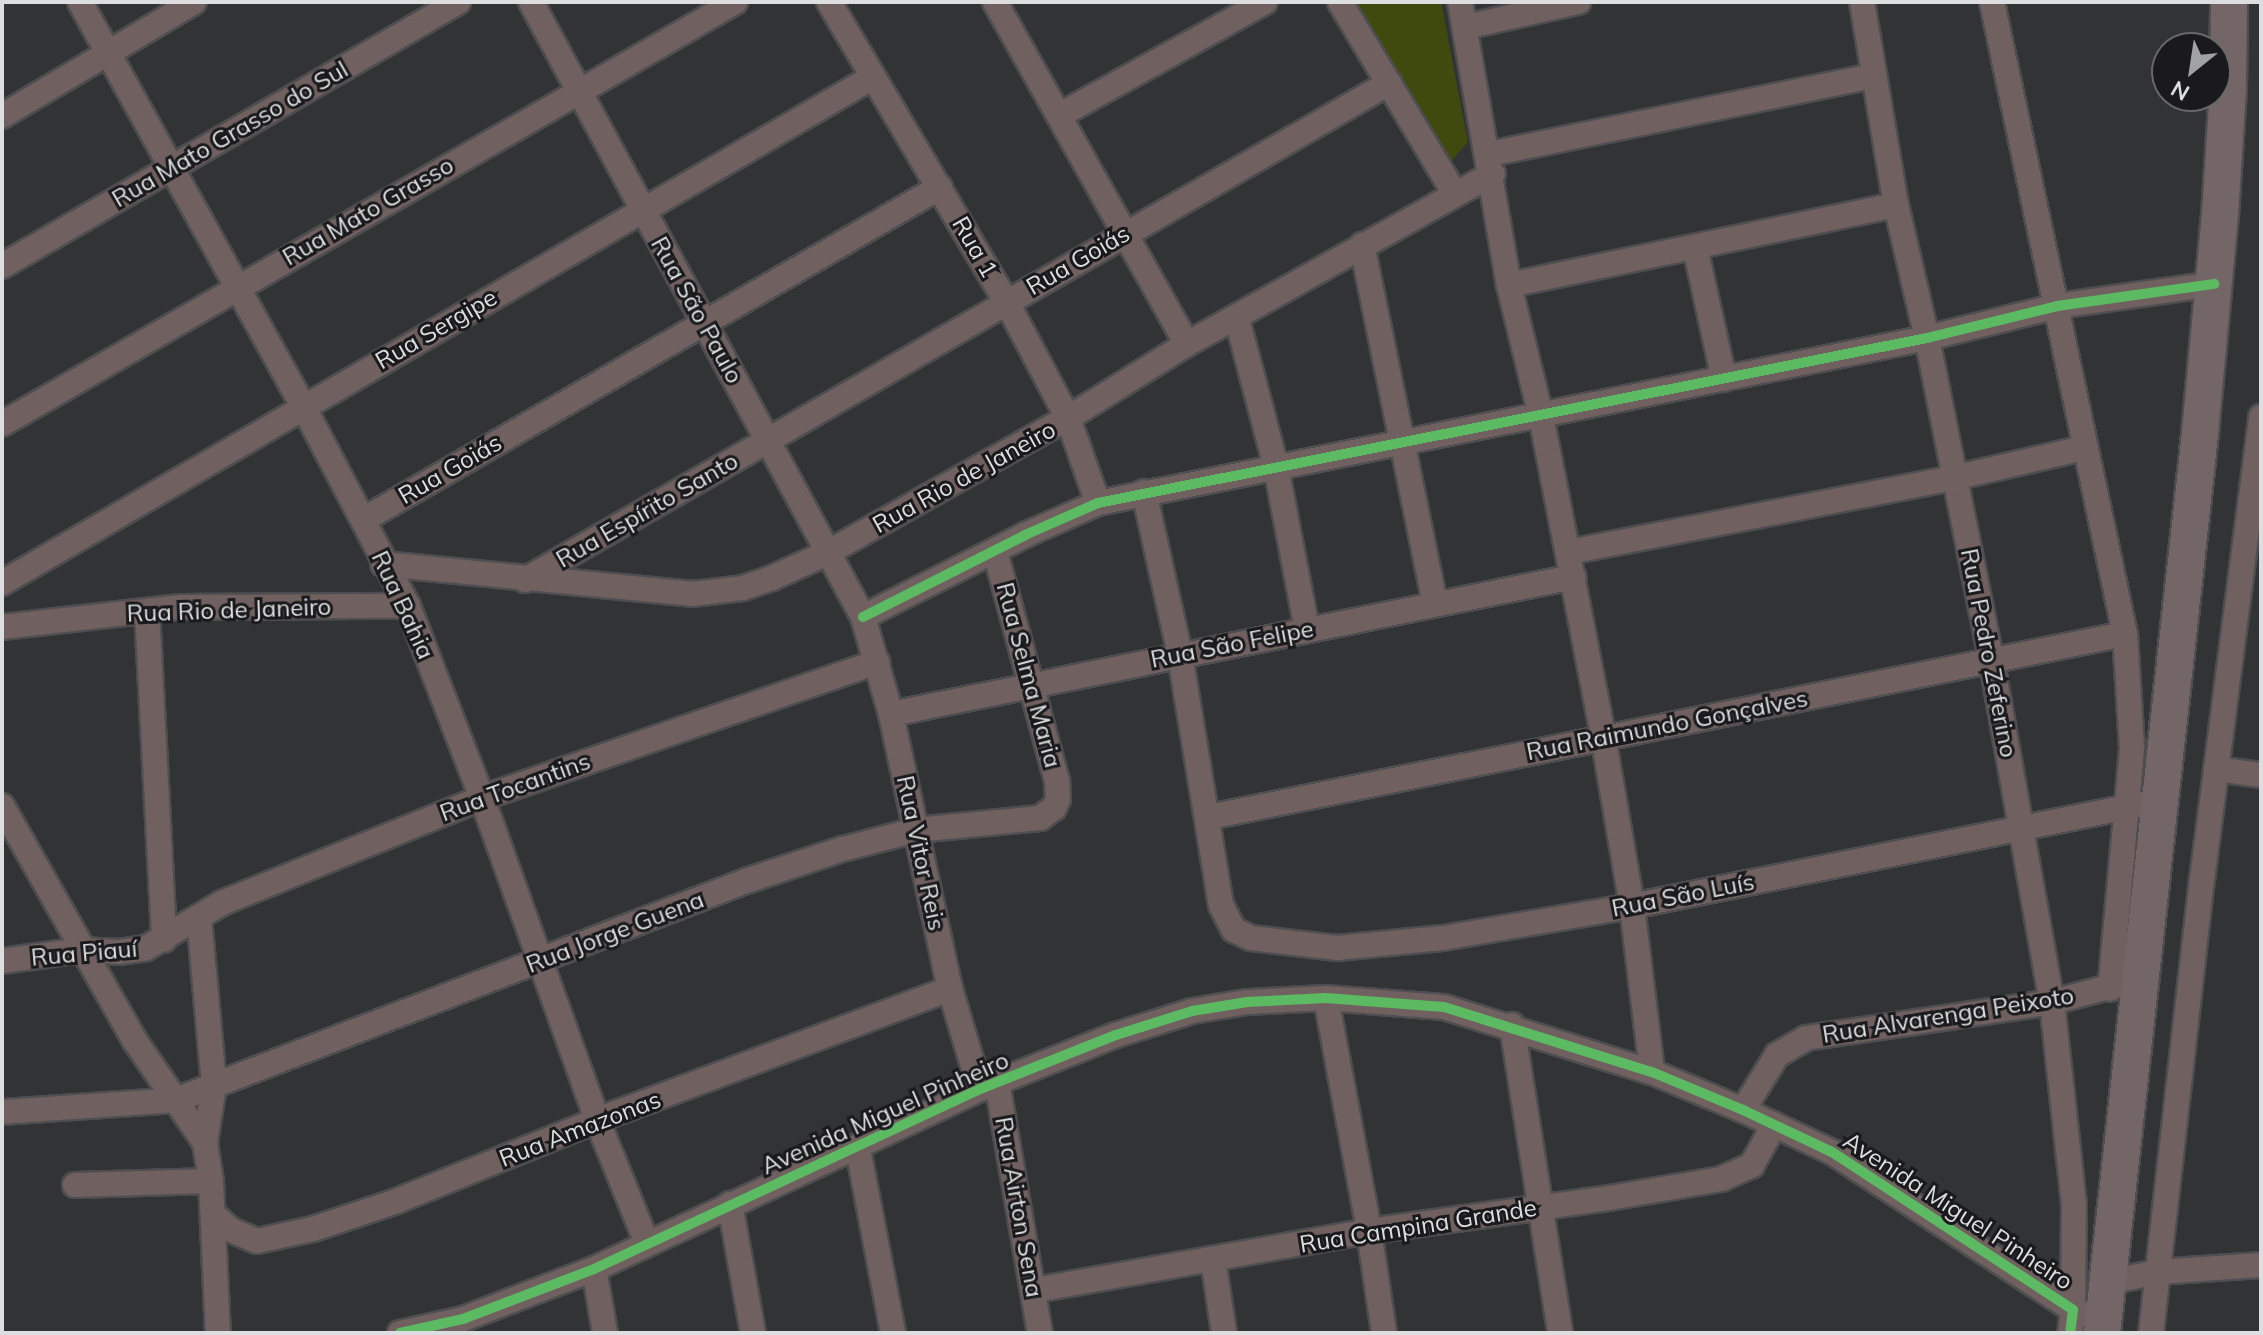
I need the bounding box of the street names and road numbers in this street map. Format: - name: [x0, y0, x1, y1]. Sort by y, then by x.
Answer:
- street label: Rua Mato Grasso do Sul: [107, 55, 353, 213]
- street label: Rua Mato Grasso: [277, 150, 459, 272]
- street label: Rua 1: [946, 211, 1004, 283]
- street label: Rua Goiás: [1021, 219, 1135, 301]
- street label: Rua São Paulo: [645, 232, 749, 388]
- street label: Rua Sergipe: [370, 283, 502, 375]
- street label: Rua Rio de Janeiro: [868, 415, 1060, 539]
- street label: Rua Goiás: [393, 428, 507, 510]
- street label: Rua Espírito Santo: [551, 446, 743, 574]
- street label: Rua Bahia: [365, 546, 441, 664]
- street label: Rua Pedro Zeferino: [1955, 546, 2023, 760]
- street label: Rua Selma Maria: [990, 579, 1068, 771]
- street label: Rua Rio de Janeiro: [126, 592, 332, 628]
- street label: Rua São Felipe: [1148, 614, 1316, 674]
- street label: Rua Raimundo Gonçalves: [1524, 684, 1810, 766]
- street label: Rua Tocantins: [436, 746, 594, 828]
- street label: Rua Vitor Reis: [891, 773, 951, 933]
- street label: Rua São Luís: [1609, 867, 1757, 923]
- street label: Rua Jorge Guena: [522, 885, 708, 979]
- street label: Rua Piauí: [30, 934, 138, 972]
- street label: Rua Alvarenga Peixoto: [1820, 981, 2076, 1049]
- street label: Avenida Miguel Pinheiro: [757, 1045, 1013, 1181]
- street label: Rua Amazonas: [495, 1085, 665, 1173]
- street label: Rua Airton Sena: [989, 1115, 1049, 1299]
- street label: Avenida Miguel Pinheiro: [1838, 1126, 2078, 1296]
- street label: Rua Campina Grande: [1297, 1193, 1539, 1259]

